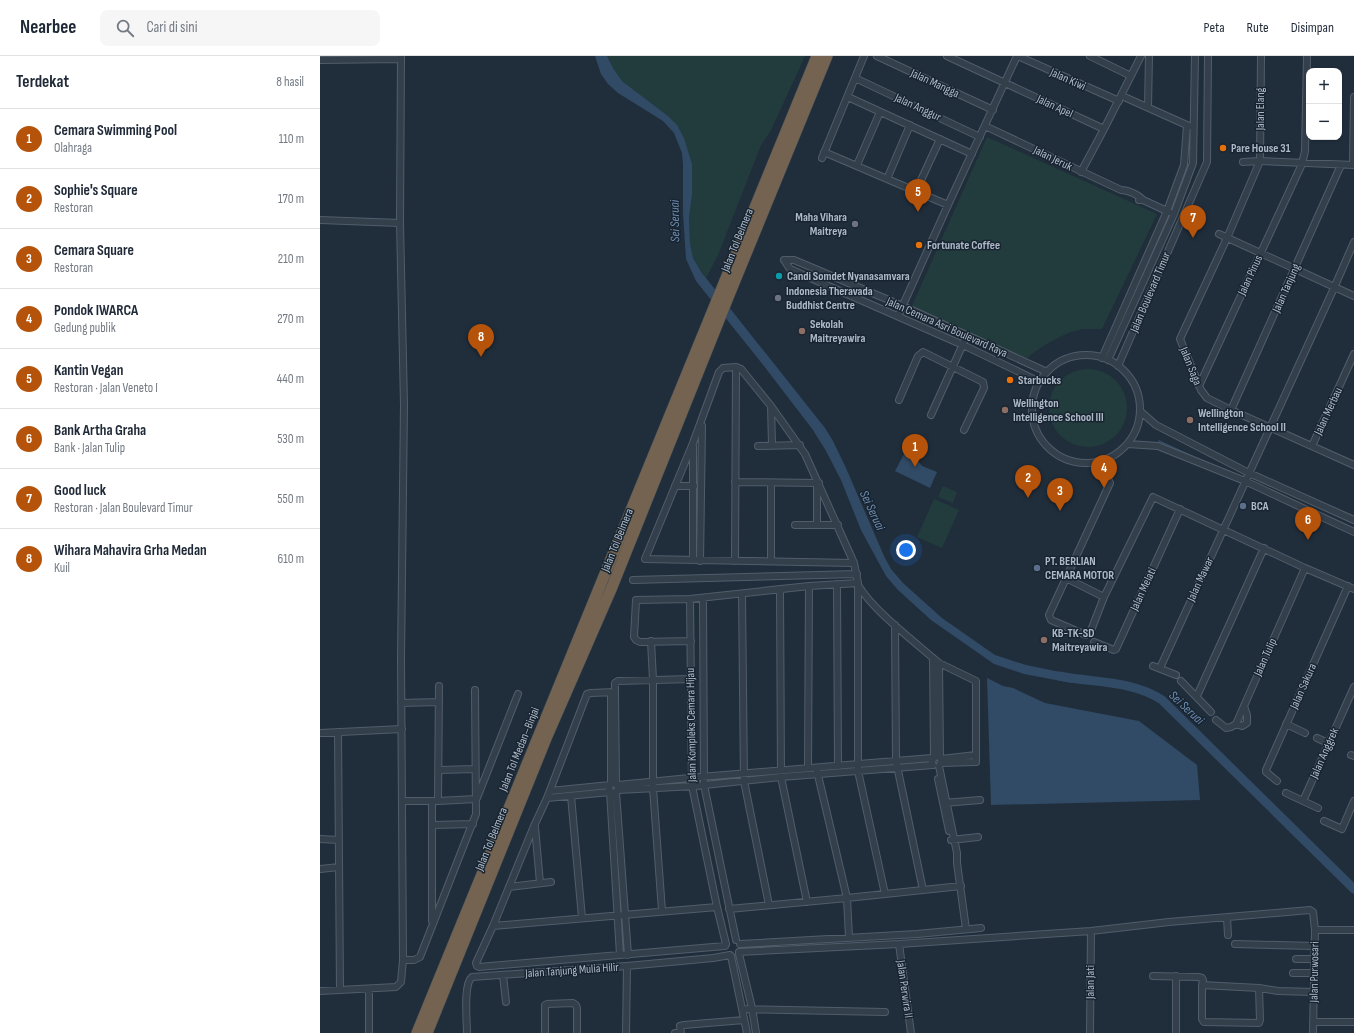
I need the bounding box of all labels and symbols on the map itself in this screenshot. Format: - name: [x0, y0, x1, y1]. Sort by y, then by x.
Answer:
- street label: Jalan Mangga: [907, 65, 962, 101]
- street label: Jalan Kiwi: [1047, 65, 1088, 94]
- street label: Jalan Elang: [1253, 87, 1268, 131]
- street label: Jalan Anggur: [891, 90, 944, 125]
- street label: Jalan Apel: [1033, 91, 1075, 121]
- place label: Pare House 31: [1231, 141, 1291, 156]
- street label: Jalan Jeruk: [1030, 142, 1075, 174]
- marker: Pare House 31: [1218, 143, 1228, 153]
- pin: 5: [905, 179, 931, 212]
- water label: Sei Seruai: [667, 199, 683, 242]
- pin: 7: [1180, 205, 1206, 238]
- street label: Jalan Tol Belmera: [718, 206, 757, 275]
- place label: Maha Vihara Maitreya: [795, 210, 847, 239]
- marker: Maha Vihara Maitreya: [850, 219, 860, 229]
- place label: Fortunate Coffee: [927, 238, 1000, 253]
- marker: Fortunate Coffee: [914, 240, 924, 250]
- street label: Jalan Boulevard Timur: [1126, 249, 1174, 336]
- street label: Jalan Pinus: [1234, 253, 1266, 299]
- street label: Jalan Tanjung: [1269, 261, 1304, 316]
- place label: Candi Somdet Nyanasamvara: [787, 269, 910, 284]
- marker: Candi Somdet Nyanasamvara: [774, 271, 784, 281]
- place label: Indonesia Theravada Buddhist Centre: [786, 284, 873, 313]
- marker: Indonesia Theravada Buddhist Centre: [773, 293, 783, 303]
- street label: Jalan Cemara Asri Boulevard Raya: [883, 294, 1010, 361]
- place label: Sekolah Maitreyawira: [810, 317, 865, 346]
- pin: 8: [468, 324, 494, 357]
- marker: Sekolah Maitreyawira: [797, 326, 807, 336]
- street label: Jalan Saga: [1176, 344, 1205, 388]
- place label: Starbucks: [1018, 373, 1061, 388]
- marker: Starbucks: [1005, 375, 1015, 385]
- street label: Jalan Merbau: [1310, 385, 1346, 438]
- place label: Wellington Intelligence School III: [1013, 396, 1104, 425]
- marker: Wellington Intelligence School III: [1000, 405, 1010, 415]
- place label: Wellington Intelligence School II: [1198, 406, 1286, 435]
- marker: Wellington Intelligence School II: [1185, 415, 1195, 425]
- pin: 1: [902, 434, 928, 467]
- pin: 4: [1091, 455, 1117, 488]
- pin: 2: [1015, 465, 1041, 498]
- pin: 3: [1047, 478, 1073, 511]
- water label: Sei Seruai: [856, 488, 888, 533]
- place label: BCA: [1251, 499, 1269, 514]
- marker: BCA: [1238, 501, 1248, 511]
- street label: Jalan Tol Belmera: [598, 506, 637, 575]
- pin: 6: [1295, 507, 1321, 540]
- your location: [896, 540, 916, 560]
- place label: PT. BERLIAN CEMARA MOTOR: [1045, 554, 1114, 583]
- street label: Jalan Mawar: [1183, 554, 1217, 605]
- marker: PT. BERLIAN CEMARA MOTOR: [1032, 563, 1042, 573]
- street label: Jalan Melati: [1127, 565, 1160, 614]
- place label: KB-TK-SD Maitreyawira: [1052, 626, 1107, 655]
- marker: KB-TK-SD Maitreyawira: [1039, 635, 1049, 645]
- street label: Jalan Tulip: [1250, 636, 1280, 679]
- street label: Jalan Sakura: [1286, 661, 1320, 712]
- street label: Jalan Kompleks Cemara Hijau: [683, 668, 700, 783]
- water label: Sei Seruai: [1165, 688, 1208, 728]
- street label: Jalan Tol Medan–Binjai: [495, 705, 543, 794]
- street label: Jalan Anggrek: [1306, 725, 1342, 782]
- street label: Jalan Tol Belmera: [472, 805, 511, 874]
- street label: Jalan Purwosari: [1306, 941, 1323, 1004]
- street label: Jalan Perwira II: [893, 958, 916, 1019]
- street label: Jalan Tanjung Mulia Hilir: [524, 960, 620, 981]
- street label: Jalan Jati: [1083, 965, 1098, 1000]

